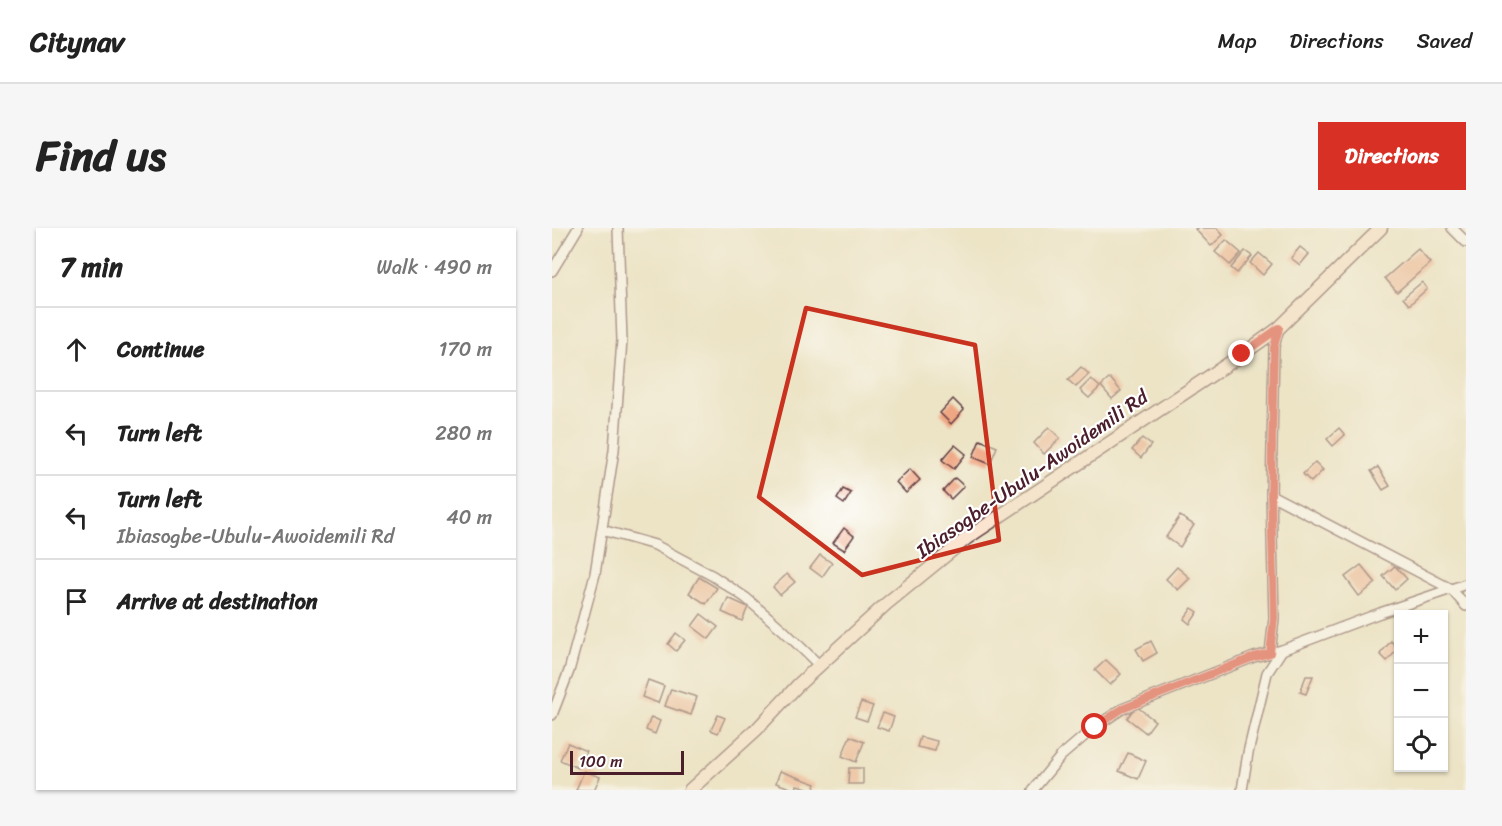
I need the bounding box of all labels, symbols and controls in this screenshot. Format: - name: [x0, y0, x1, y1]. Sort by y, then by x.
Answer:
- text: Citynav: [30, 17, 124, 66]
- text: Map: [1218, 22, 1256, 60]
- text: Directions: [1289, 22, 1384, 60]
- text: Saved: [1417, 22, 1472, 60]
- text: Find us: [36, 119, 166, 193]
- button: Directions: [1318, 122, 1466, 190]
- text: 7 min: [60, 244, 123, 290]
- text: Walk · 490 m: [376, 250, 492, 285]
- text: Continue: [117, 330, 205, 369]
- text: 170 m: [439, 332, 492, 367]
- icon: ahead: [60, 333, 93, 366]
- route end: [1228, 340, 1254, 366]
- street label: Ibiasogbe-Ubulu-Awoidemili Rd: [908, 379, 1157, 568]
- text: Turn left: [117, 414, 202, 453]
- text: 280 m: [435, 416, 492, 451]
- icon: left: [60, 417, 93, 450]
- text: Turn left: [117, 480, 202, 519]
- text: 40 m: [446, 500, 492, 535]
- icon: left: [60, 501, 93, 534]
- text: Ibiasogbe-Ubulu-Awoidemili Rd: [117, 519, 394, 554]
- text: Arrive at destination: [117, 582, 318, 621]
- icon: arrive: [60, 585, 93, 618]
- map controls: [1394, 610, 1448, 772]
- button: +: [1394, 610, 1448, 664]
- button: −: [1394, 664, 1448, 718]
- route start: [1081, 713, 1107, 739]
- button: locate: [1394, 718, 1448, 772]
- text: 100 m: [579, 747, 623, 776]
- scale bar: [570, 748, 684, 776]

